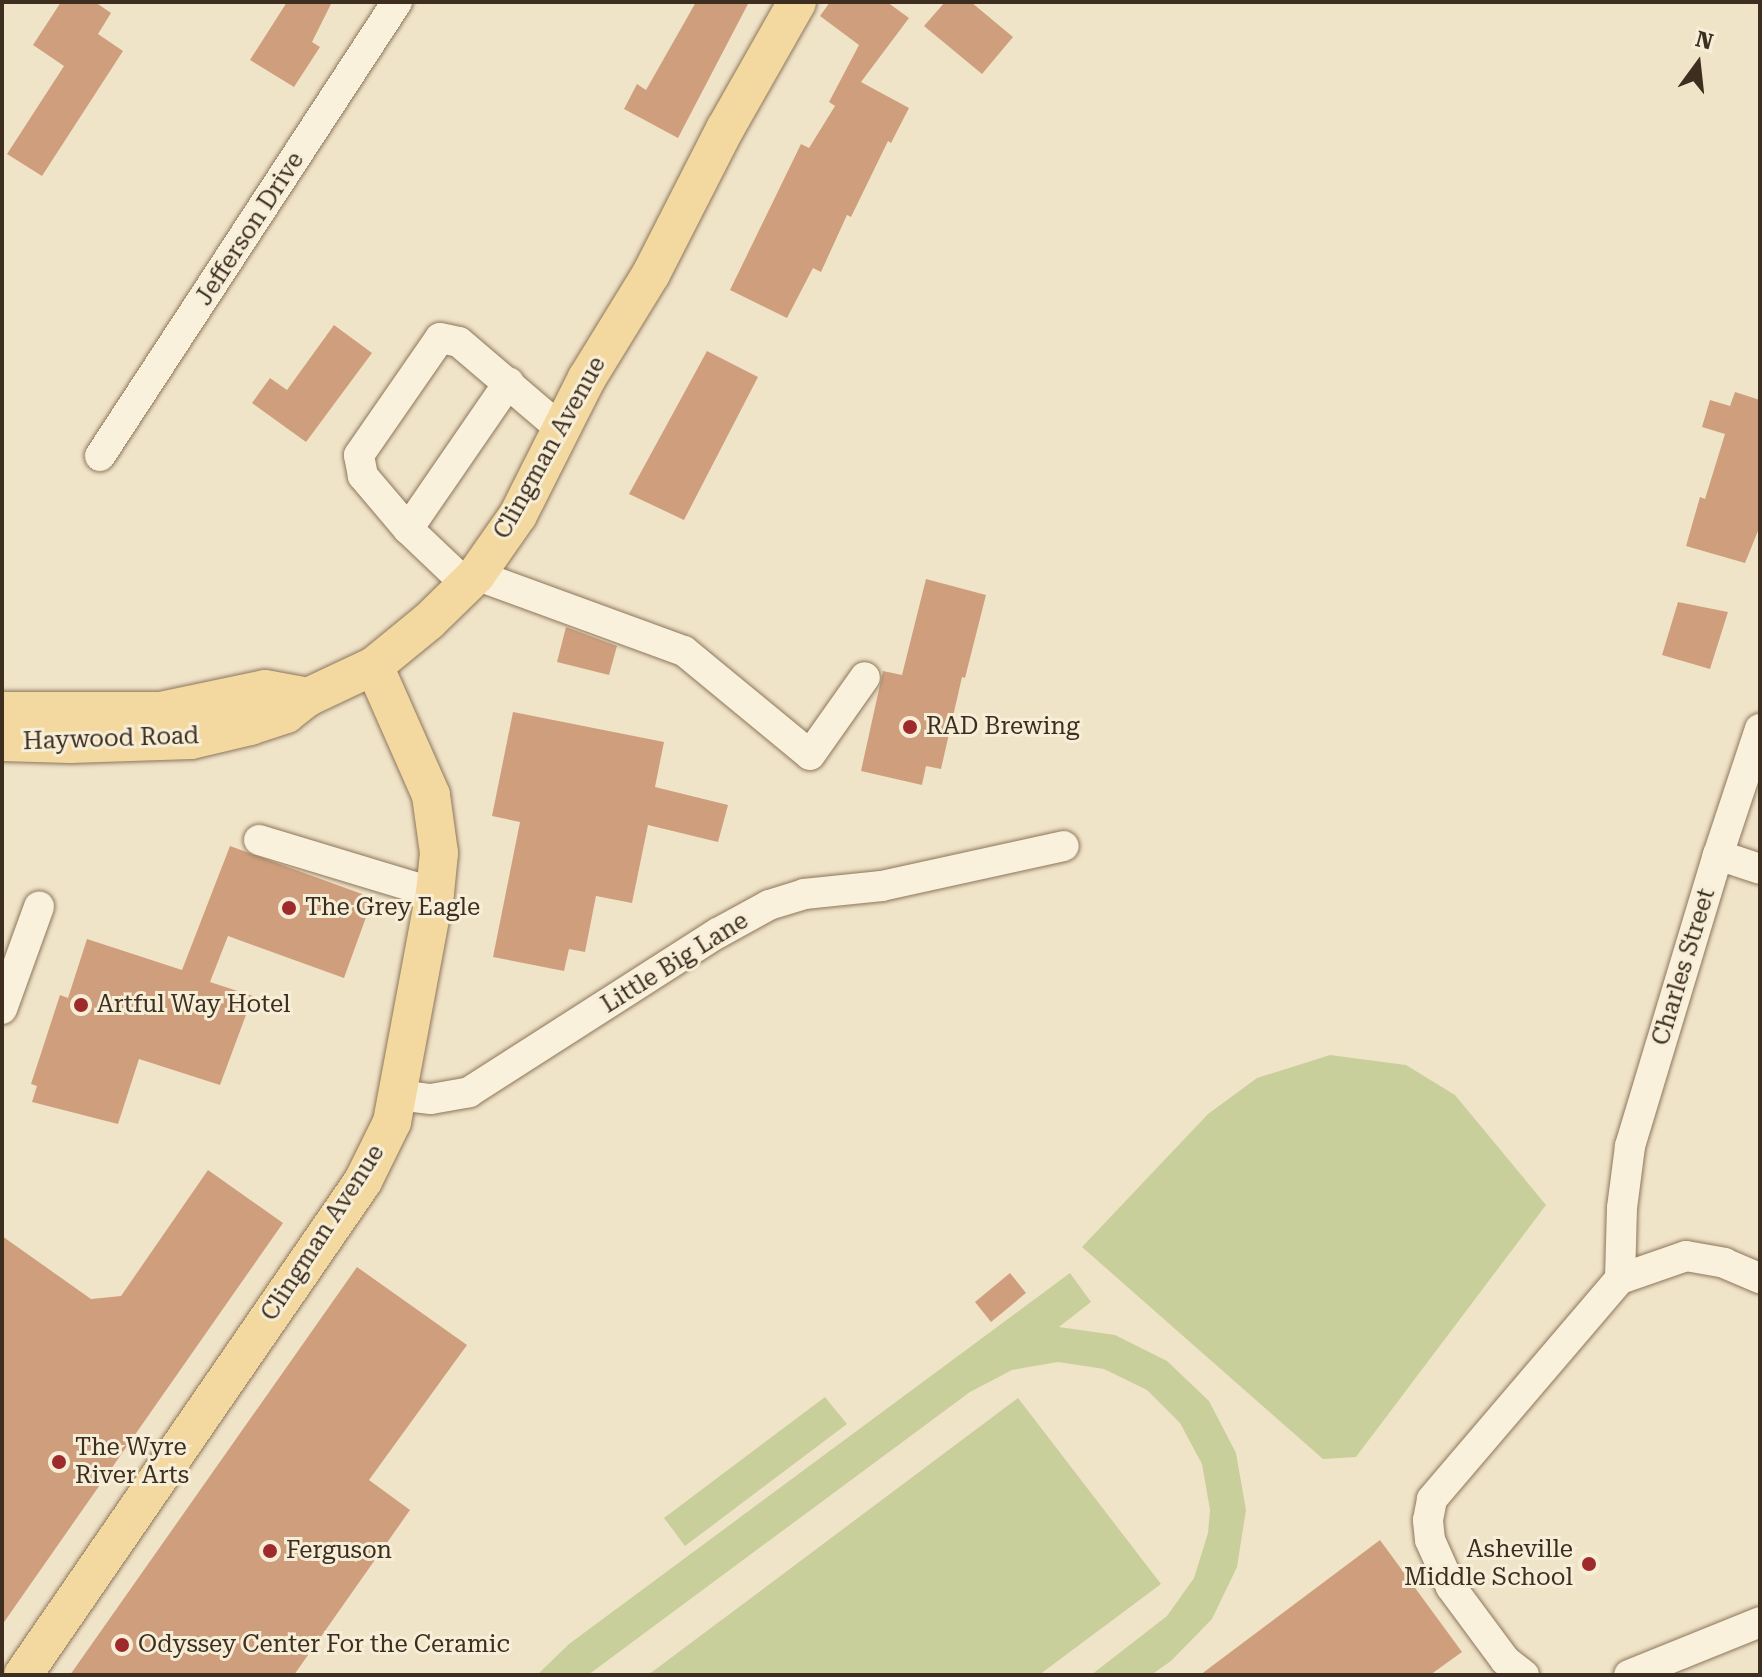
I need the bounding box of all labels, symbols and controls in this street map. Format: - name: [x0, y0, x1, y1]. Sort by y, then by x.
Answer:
- north arrow: [1658, 24, 1738, 104]
- text: N: [1693, 26, 1716, 55]
- street label: Jefferson Drive: [190, 147, 310, 311]
- street label: Clingman Avenue: [488, 352, 612, 544]
- place label: RAD Brewing: [926, 713, 1080, 741]
- marker: RAD Brewing: [901, 718, 919, 736]
- street label: Haywood Road: [22, 722, 200, 756]
- street label: Charles Street: [1646, 885, 1722, 1049]
- place label: The Grey Eagle: [305, 894, 480, 922]
- marker: The Grey Eagle: [280, 899, 298, 917]
- street label: Little Big Lane: [596, 906, 754, 1020]
- place label: Artful Way Hotel: [97, 991, 290, 1019]
- marker: Artful Way Hotel: [72, 996, 90, 1014]
- street label: Clingman Avenue: [255, 1140, 391, 1326]
- place label: The Wyre River Arts: [75, 1434, 189, 1490]
- marker: The Wyre River Arts: [50, 1453, 68, 1471]
- place label: Asheville Middle School: [1404, 1536, 1573, 1592]
- place label: Ferguson: [286, 1537, 392, 1565]
- marker: Ferguson: [261, 1542, 279, 1560]
- marker: Asheville Middle School: [1580, 1555, 1598, 1573]
- place label: Odyssey Center For the Ceramic: [138, 1631, 510, 1659]
- marker: Odyssey Center For the Ceramic: [113, 1636, 131, 1654]

